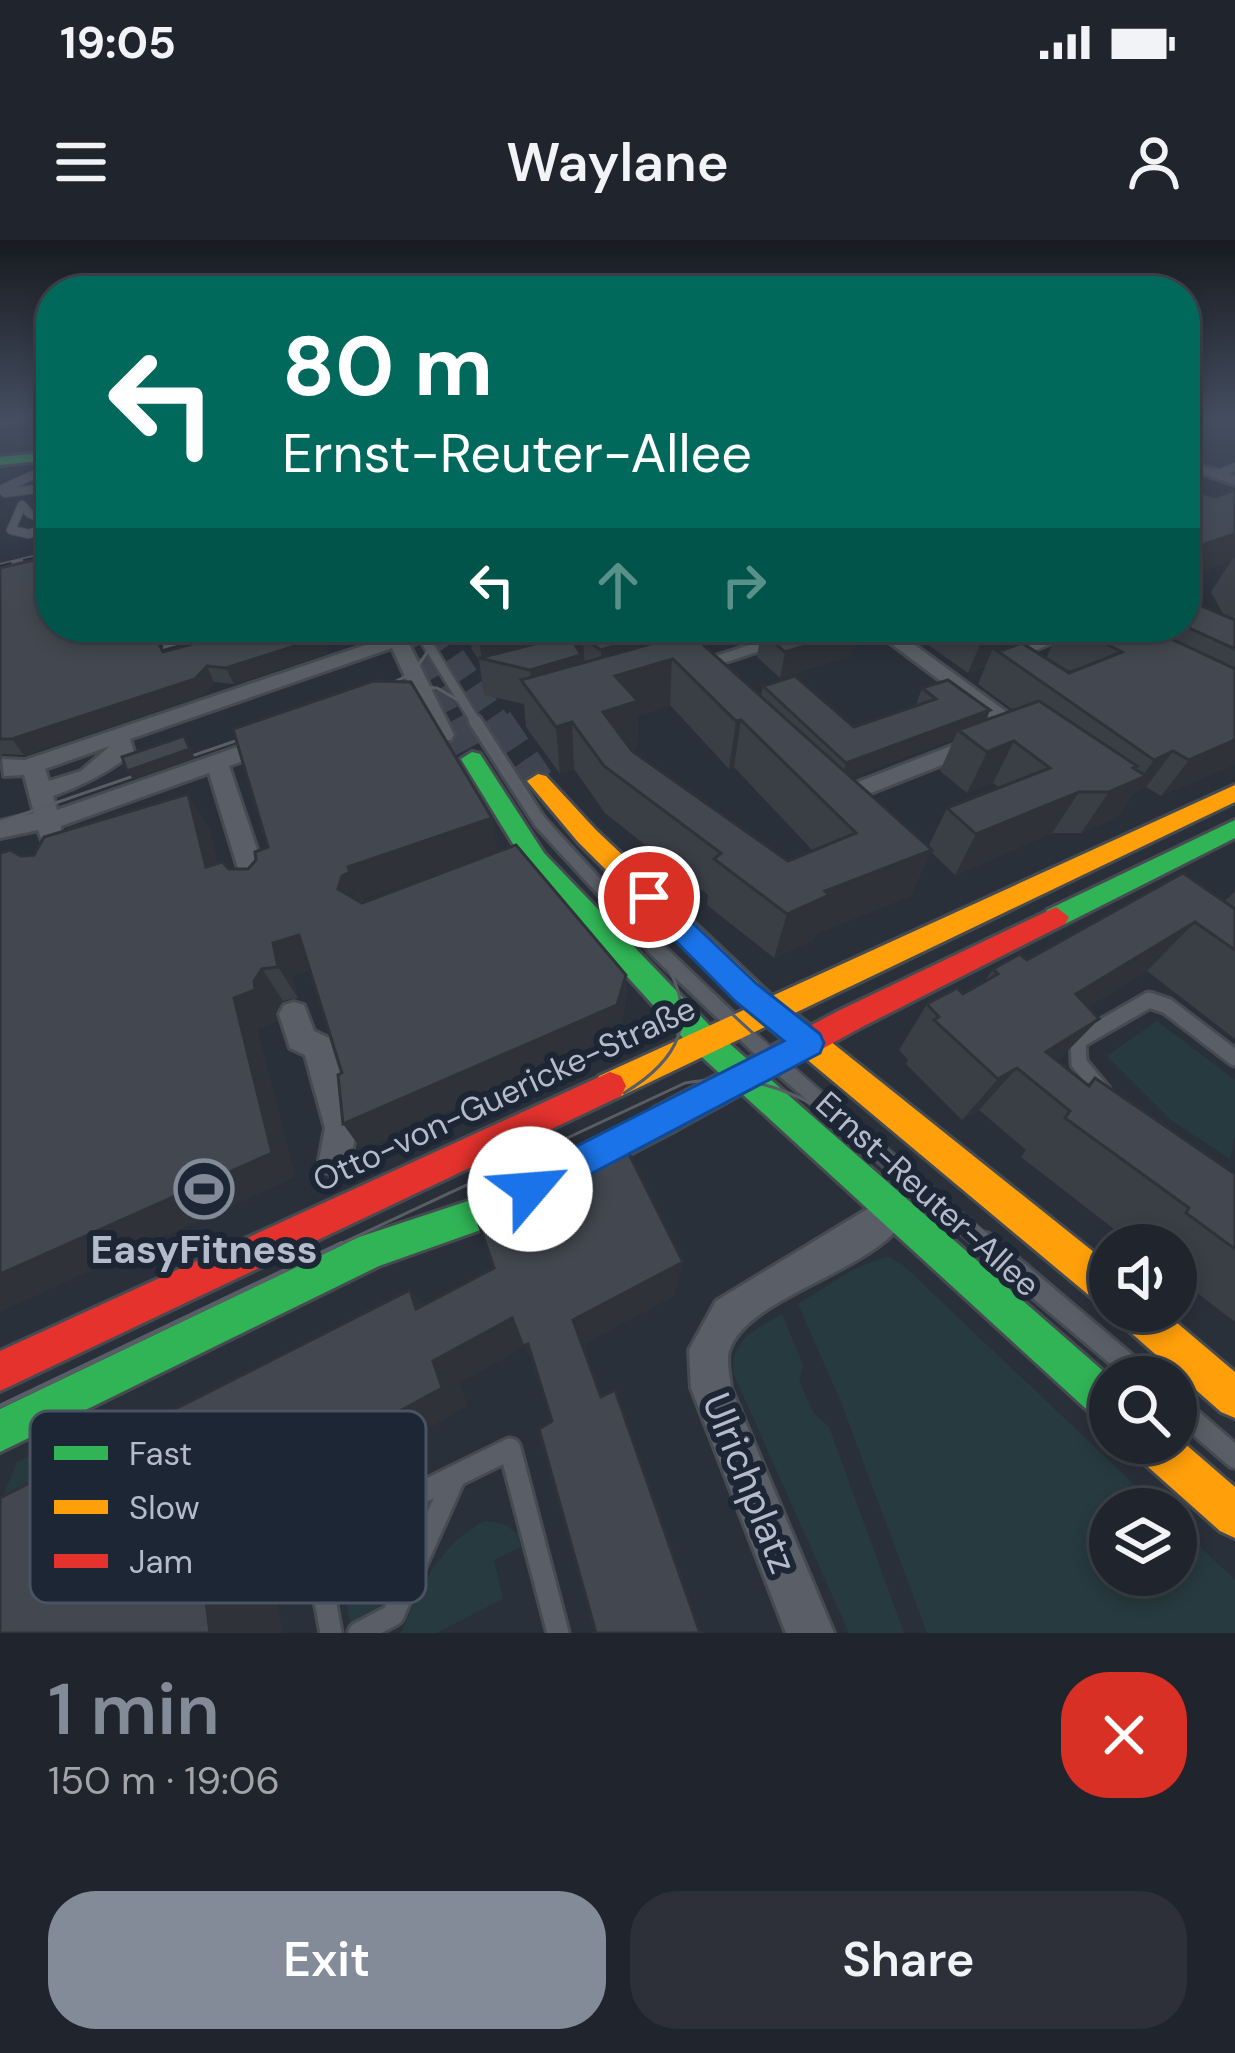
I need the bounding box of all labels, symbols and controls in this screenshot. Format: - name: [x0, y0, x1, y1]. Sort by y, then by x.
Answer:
- text: 19:05: [60, 13, 176, 72]
- text: Waylane: [506, 127, 729, 198]
- icon: menu: [48, 129, 114, 195]
- icon: person: [1121, 129, 1187, 195]
- text: 80 m: [282, 312, 493, 421]
- icon: left: [84, 324, 240, 480]
- text: Ernst-Reuter-Allee: [282, 418, 752, 489]
- icon: left: [459, 552, 525, 618]
- icon: ahead: [585, 552, 651, 618]
- icon: right: [711, 552, 777, 618]
- pin: [598, 846, 700, 948]
- icon: arrive: [616, 864, 682, 930]
- street label: Otto-von-Guericke-Straße: [306, 986, 702, 1202]
- street label: Ernst-Reuter-Allee: [807, 1082, 1049, 1306]
- position arrow: [467, 1126, 593, 1252]
- sports icon: EasyFitness: [173, 1158, 235, 1220]
- place label: EasyFitness: [90, 1224, 318, 1275]
- map controls: [1089, 1224, 1197, 1596]
- button: sound: [1089, 1224, 1197, 1332]
- button: search: [1089, 1356, 1197, 1464]
- street label: Ulrichplatz: [691, 1386, 809, 1580]
- legend: [30, 1411, 426, 1603]
- text: Fast: [129, 1432, 192, 1475]
- text: Slow: [129, 1486, 200, 1529]
- button: layers: [1089, 1488, 1197, 1596]
- text: Jam: [129, 1540, 193, 1583]
- text: 1 min: [48, 1663, 220, 1756]
- button: close: [1061, 1672, 1187, 1798]
- text: 150 m · 19:06: [48, 1755, 280, 1806]
- button: Exit: [48, 1891, 606, 2029]
- button: Share: [630, 1891, 1187, 2029]

